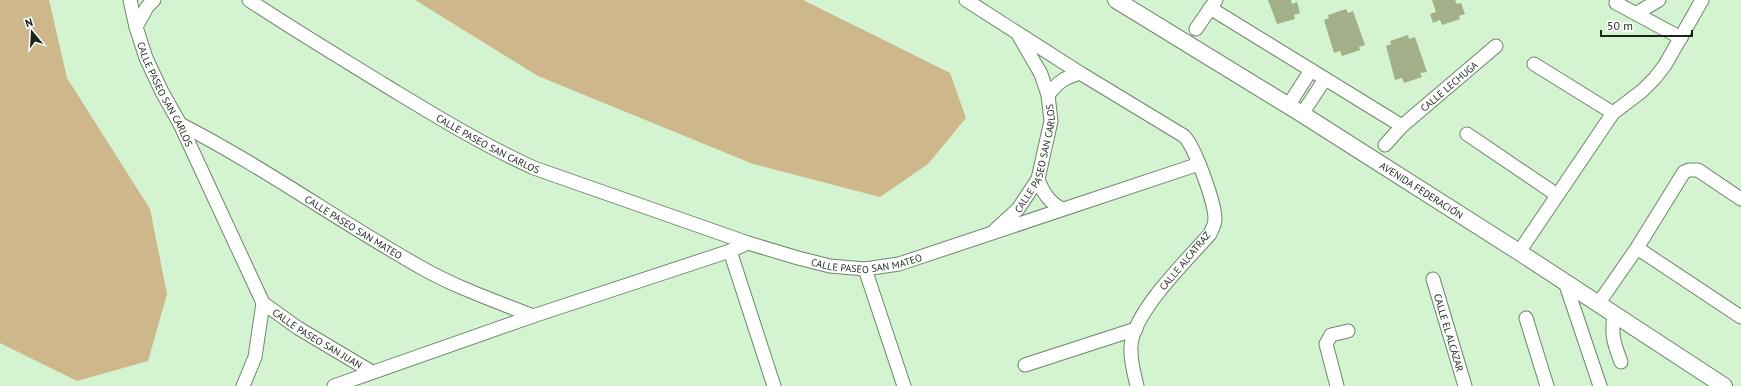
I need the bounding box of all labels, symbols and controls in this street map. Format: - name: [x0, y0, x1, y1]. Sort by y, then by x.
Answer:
- north arrow: [12, 12, 52, 52]
- scale bar: [1601, 12, 1692, 38]
- text: N: [23, 15, 35, 30]
- text: 50 m: [1607, 18, 1633, 33]
- street label: CALLE PASEO SAN CARLOS: [135, 40, 196, 149]
- street label: CALLE LECHUGA: [1418, 58, 1480, 114]
- street label: CALLE PASEO SAN CARLOS: [1012, 103, 1057, 216]
- street label: CALLE PASEO SAN CARLOS: [434, 111, 541, 176]
- street label: AVENIDA FEDERACIÓN: [1377, 159, 1466, 222]
- street label: CALLE PASEO SAN MATEO: [303, 192, 405, 262]
- street label: CALLE ALCATRAZ: [1157, 229, 1214, 293]
- street label: CALLE PASEO SAN MATEO: [810, 250, 924, 276]
- street label: CALLE EL ALCÁZAR: [1431, 292, 1467, 373]
- street label: CALLE PASEO SAN JUAN: [270, 305, 365, 371]

